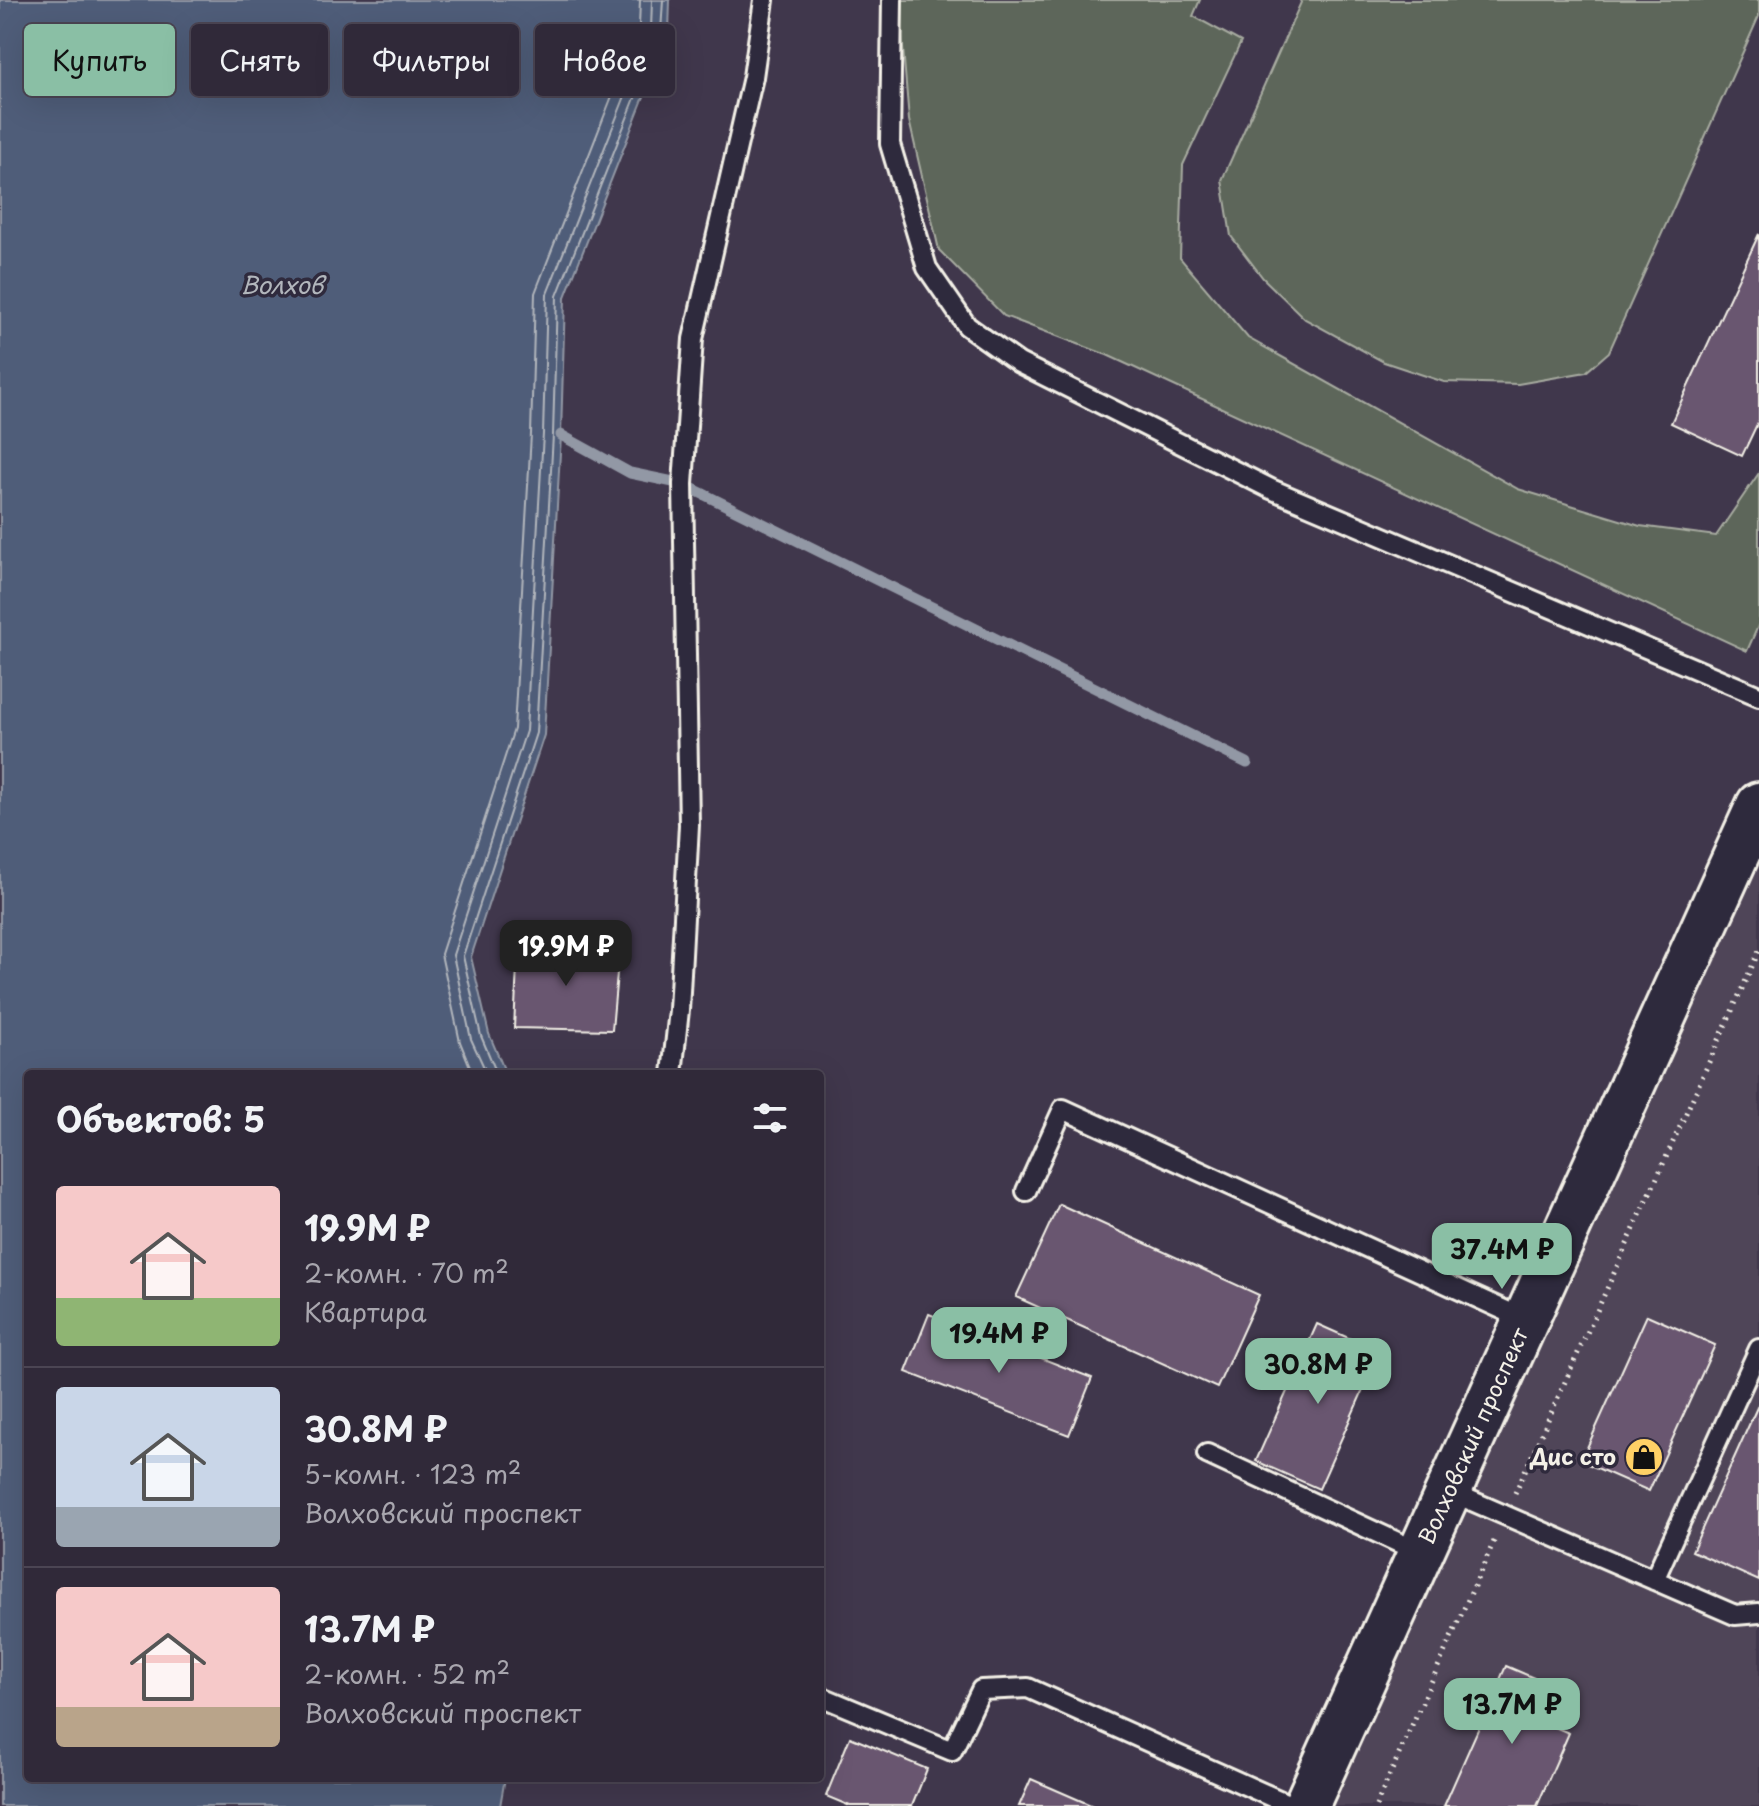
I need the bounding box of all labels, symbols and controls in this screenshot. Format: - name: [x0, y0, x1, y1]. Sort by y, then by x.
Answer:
- chip: Купить: [24, 24, 175, 96]
- chip: Снять: [191, 24, 328, 96]
- chip: Фильтры: [344, 24, 519, 96]
- chip: Новое: [535, 24, 675, 96]
- water label: Волхов: [240, 266, 327, 302]
- pin: 19.9M ₽: [492, 920, 640, 988]
- text: 19.9M ₽: [518, 926, 614, 965]
- text: Объектов: 5: [56, 1092, 265, 1144]
- icon: filters: [748, 1096, 792, 1140]
- text: 19.9M ₽: [304, 1201, 430, 1253]
- icon: home: [120, 1218, 216, 1314]
- pin: 37.4M ₽: [1428, 1223, 1576, 1291]
- text: 37.4M ₽: [1450, 1229, 1554, 1268]
- text: 2-комн. · 70 m²: [304, 1253, 509, 1292]
- text: Квартира: [304, 1292, 427, 1331]
- pin: 19.4M ₽: [925, 1307, 1073, 1375]
- text: 19.4M ₽: [949, 1313, 1049, 1352]
- street label: Волховский проспект: [1409, 1322, 1536, 1549]
- pin: 30.8M ₽: [1244, 1338, 1392, 1406]
- text: 30.8M ₽: [1263, 1344, 1373, 1383]
- text: 30.8M ₽: [304, 1402, 447, 1454]
- icon: home: [120, 1419, 216, 1515]
- shop icon: Дис сто: [1623, 1436, 1665, 1478]
- place label: Дис сто: [1529, 1439, 1616, 1472]
- text: 5-комн. · 123 m²: [304, 1454, 521, 1493]
- text: Волховский проспект: [304, 1493, 581, 1532]
- text: 13.7M ₽: [304, 1602, 435, 1654]
- icon: home: [120, 1619, 216, 1715]
- text: 2-комн. · 52 m²: [304, 1654, 510, 1693]
- pin: 13.7M ₽: [1438, 1678, 1586, 1746]
- text: 13.7M ₽: [1462, 1684, 1562, 1723]
- text: Волховский проспект: [304, 1693, 581, 1732]

